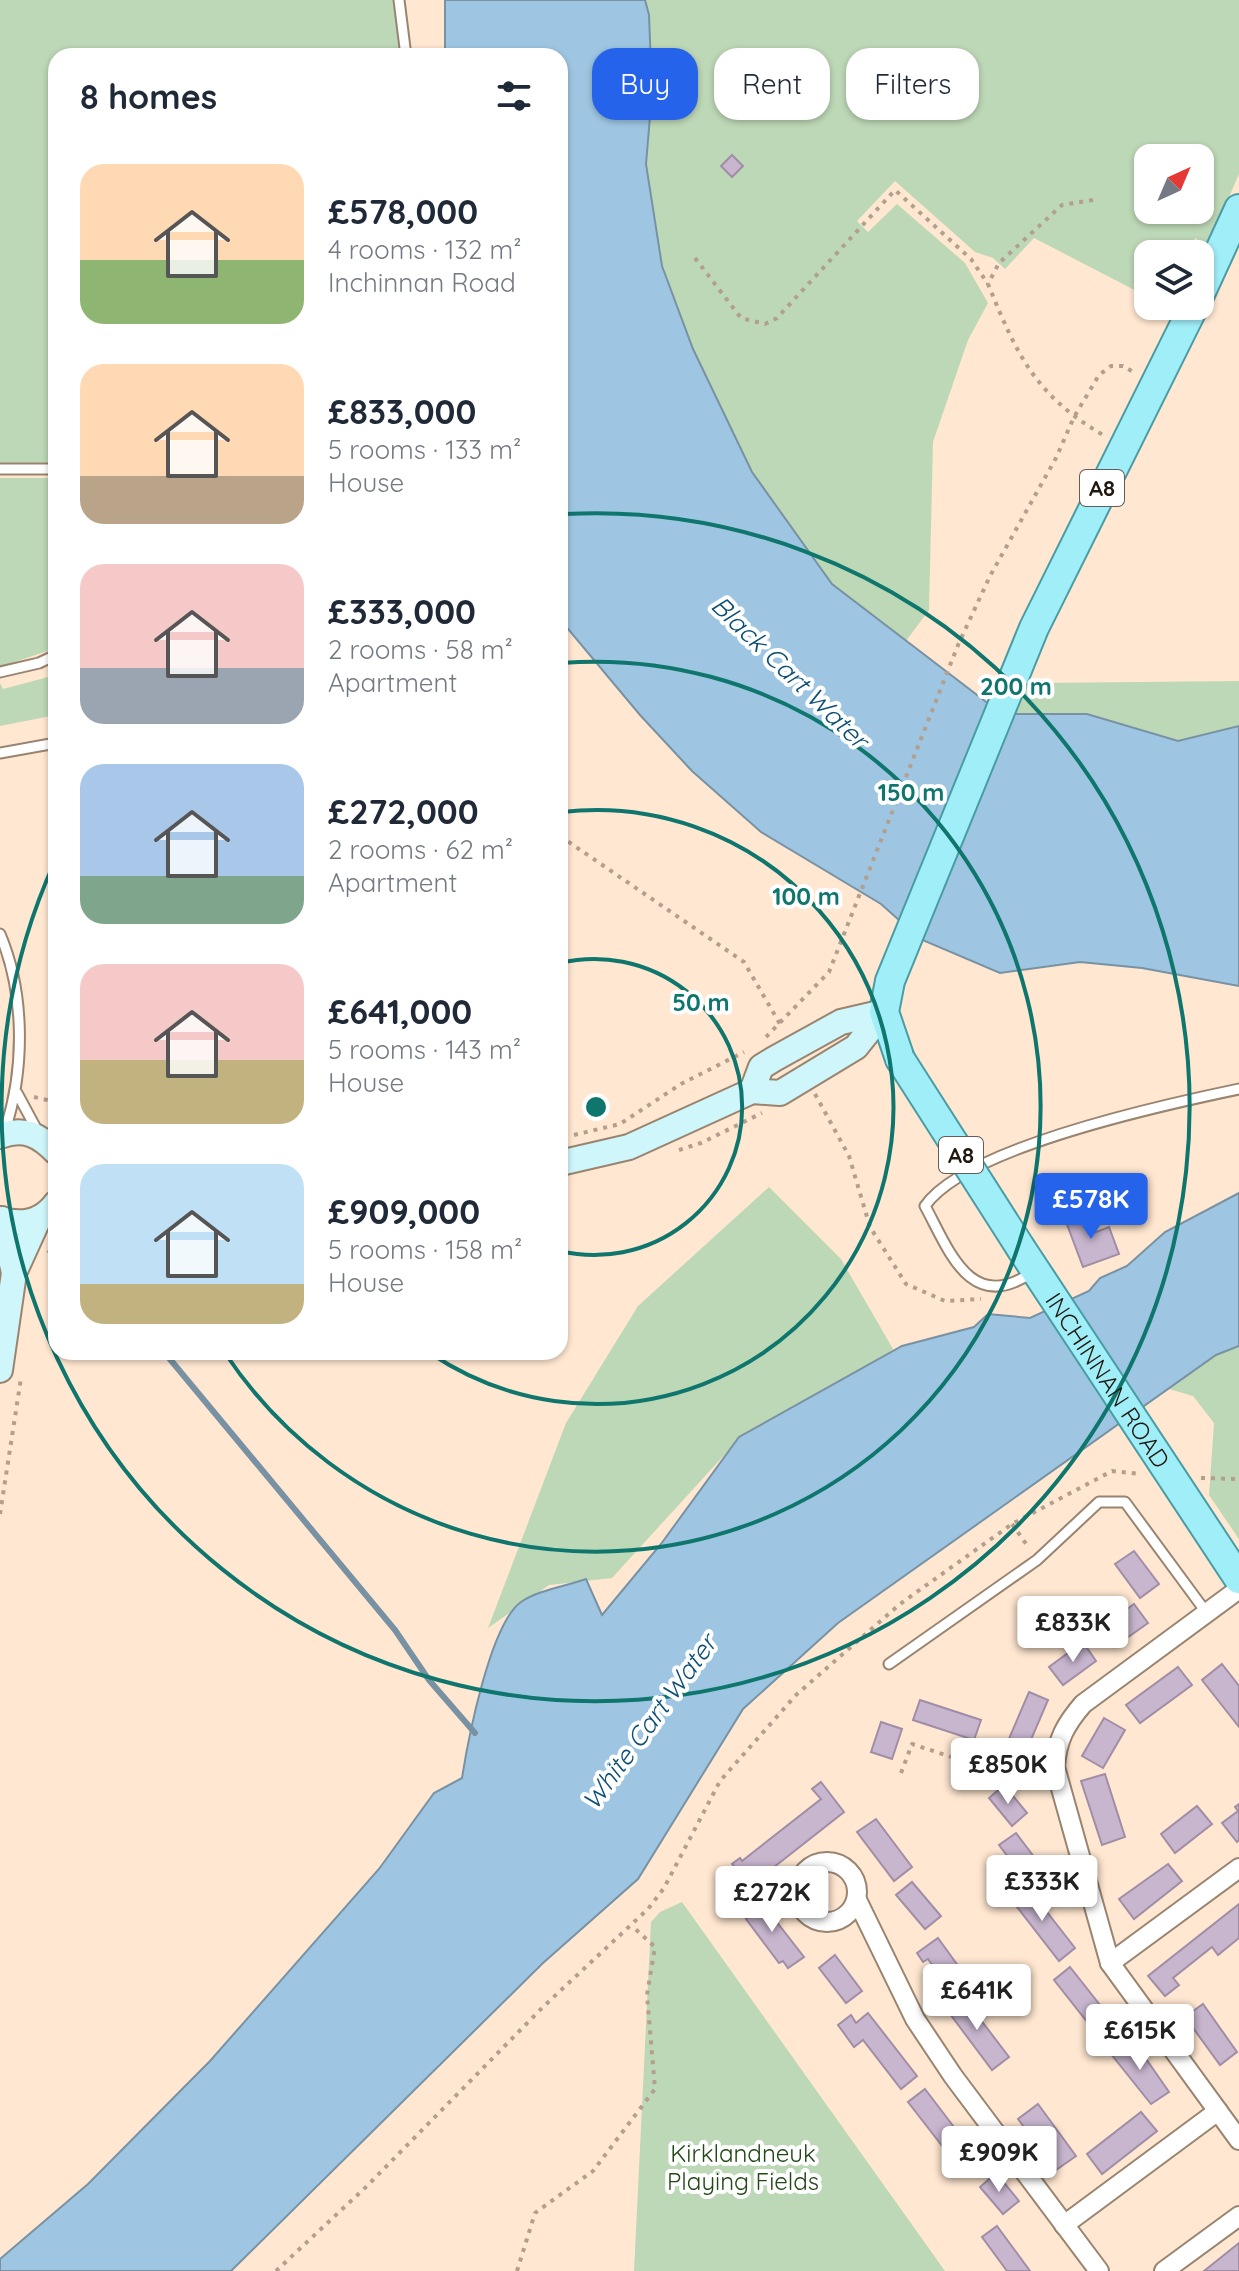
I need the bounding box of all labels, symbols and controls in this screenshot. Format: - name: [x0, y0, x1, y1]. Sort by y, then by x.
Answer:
- chip: Buy: [592, 48, 698, 120]
- chip: Rent: [714, 48, 830, 120]
- chip: Filters: [846, 48, 979, 120]
- icon: filters: [492, 74, 536, 118]
- text: 8 homes: [80, 75, 217, 118]
- north arrow: [1134, 144, 1214, 224]
- map controls: [1134, 144, 1214, 320]
- text: £578,000: [328, 190, 478, 233]
- icon: home: [144, 196, 240, 292]
- text: 4 rooms · 132 m²: [328, 233, 522, 266]
- button: layers: [1134, 240, 1214, 320]
- text: Inchinnan Road: [328, 266, 516, 299]
- text: £833,000: [328, 390, 476, 433]
- icon: home: [144, 396, 240, 492]
- text: 5 rooms · 133 m²: [328, 433, 521, 466]
- text: House: [328, 466, 404, 499]
- road number: A8: [1080, 470, 1124, 506]
- water label: Black Cart Water: [705, 589, 878, 757]
- text: £333,000: [328, 590, 476, 633]
- icon: home: [144, 596, 240, 692]
- text: 2 rooms · 58 m²: [328, 633, 513, 666]
- text: Apartment: [328, 666, 457, 699]
- text: 200 m: [980, 671, 1052, 701]
- text: 150 m: [878, 777, 944, 807]
- text: £272,000: [328, 790, 479, 833]
- icon: home: [144, 796, 240, 892]
- text: 2 rooms · 62 m²: [328, 833, 513, 866]
- text: Apartment: [328, 866, 457, 899]
- text: 100 m: [772, 881, 840, 911]
- text: 50 m: [672, 987, 730, 1017]
- text: £641,000: [328, 990, 472, 1033]
- icon: home: [144, 996, 240, 1092]
- text: 5 rooms · 143 m²: [328, 1033, 521, 1066]
- text: House: [328, 1066, 404, 1099]
- centre of rings: [582, 1093, 610, 1121]
- road number: A8: [939, 1137, 983, 1173]
- pin: £578K: [1035, 1173, 1147, 1241]
- text: £578K: [1053, 1182, 1129, 1215]
- text: £909,000: [328, 1190, 480, 1233]
- icon: home: [144, 1196, 240, 1292]
- text: 5 rooms · 158 m²: [328, 1233, 522, 1266]
- text: House: [328, 1266, 404, 1299]
- street label: INCHINNAN ROAD: [1039, 1287, 1177, 1474]
- pin: £833K: [1017, 1596, 1129, 1664]
- text: £833K: [1035, 1605, 1111, 1638]
- water label: White Cart Water: [574, 1626, 725, 1816]
- pin: £850K: [952, 1738, 1064, 1806]
- text: £850K: [969, 1747, 1047, 1780]
- pin: £333K: [986, 1855, 1098, 1923]
- text: £333K: [1004, 1864, 1080, 1897]
- pin: £272K: [716, 1866, 828, 1934]
- text: £272K: [733, 1875, 811, 1908]
- pin: £641K: [921, 1964, 1033, 2032]
- text: £641K: [941, 1973, 1013, 2006]
- pin: £615K: [1084, 2004, 1196, 2072]
- text: £615K: [1104, 2013, 1176, 2046]
- pin: £909K: [943, 2126, 1055, 2194]
- text: £909K: [960, 2135, 1038, 2168]
- park label: Kirklandneuk Playing Fields: [667, 2138, 819, 2196]

